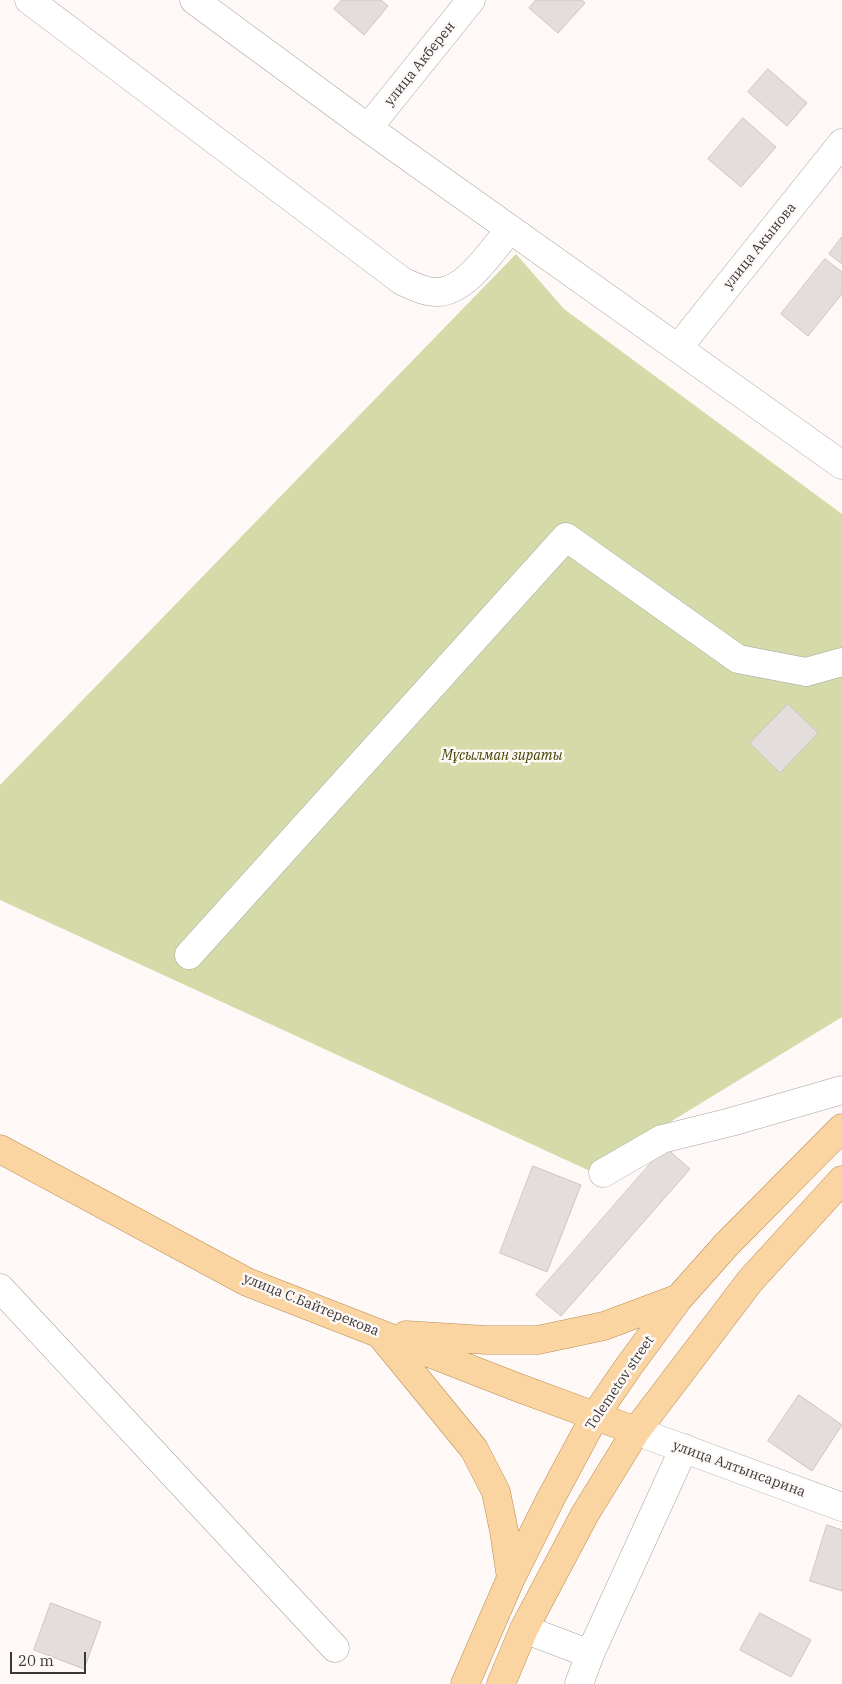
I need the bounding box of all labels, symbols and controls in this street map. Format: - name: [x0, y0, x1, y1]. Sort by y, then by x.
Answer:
- street label: улица Акберен: [381, 19, 459, 109]
- street label: улица Акынова: [720, 199, 800, 293]
- park label: Мұсылман зираты: [442, 748, 562, 764]
- street label: улица С.Байтерекова: [241, 1270, 381, 1340]
- street label: Tolemetov street: [582, 1333, 658, 1433]
- street label: улица Алтынсарина: [670, 1437, 808, 1501]
- scale bar: [12, 1642, 89, 1674]
- text: 20 m: [18, 1651, 54, 1670]

